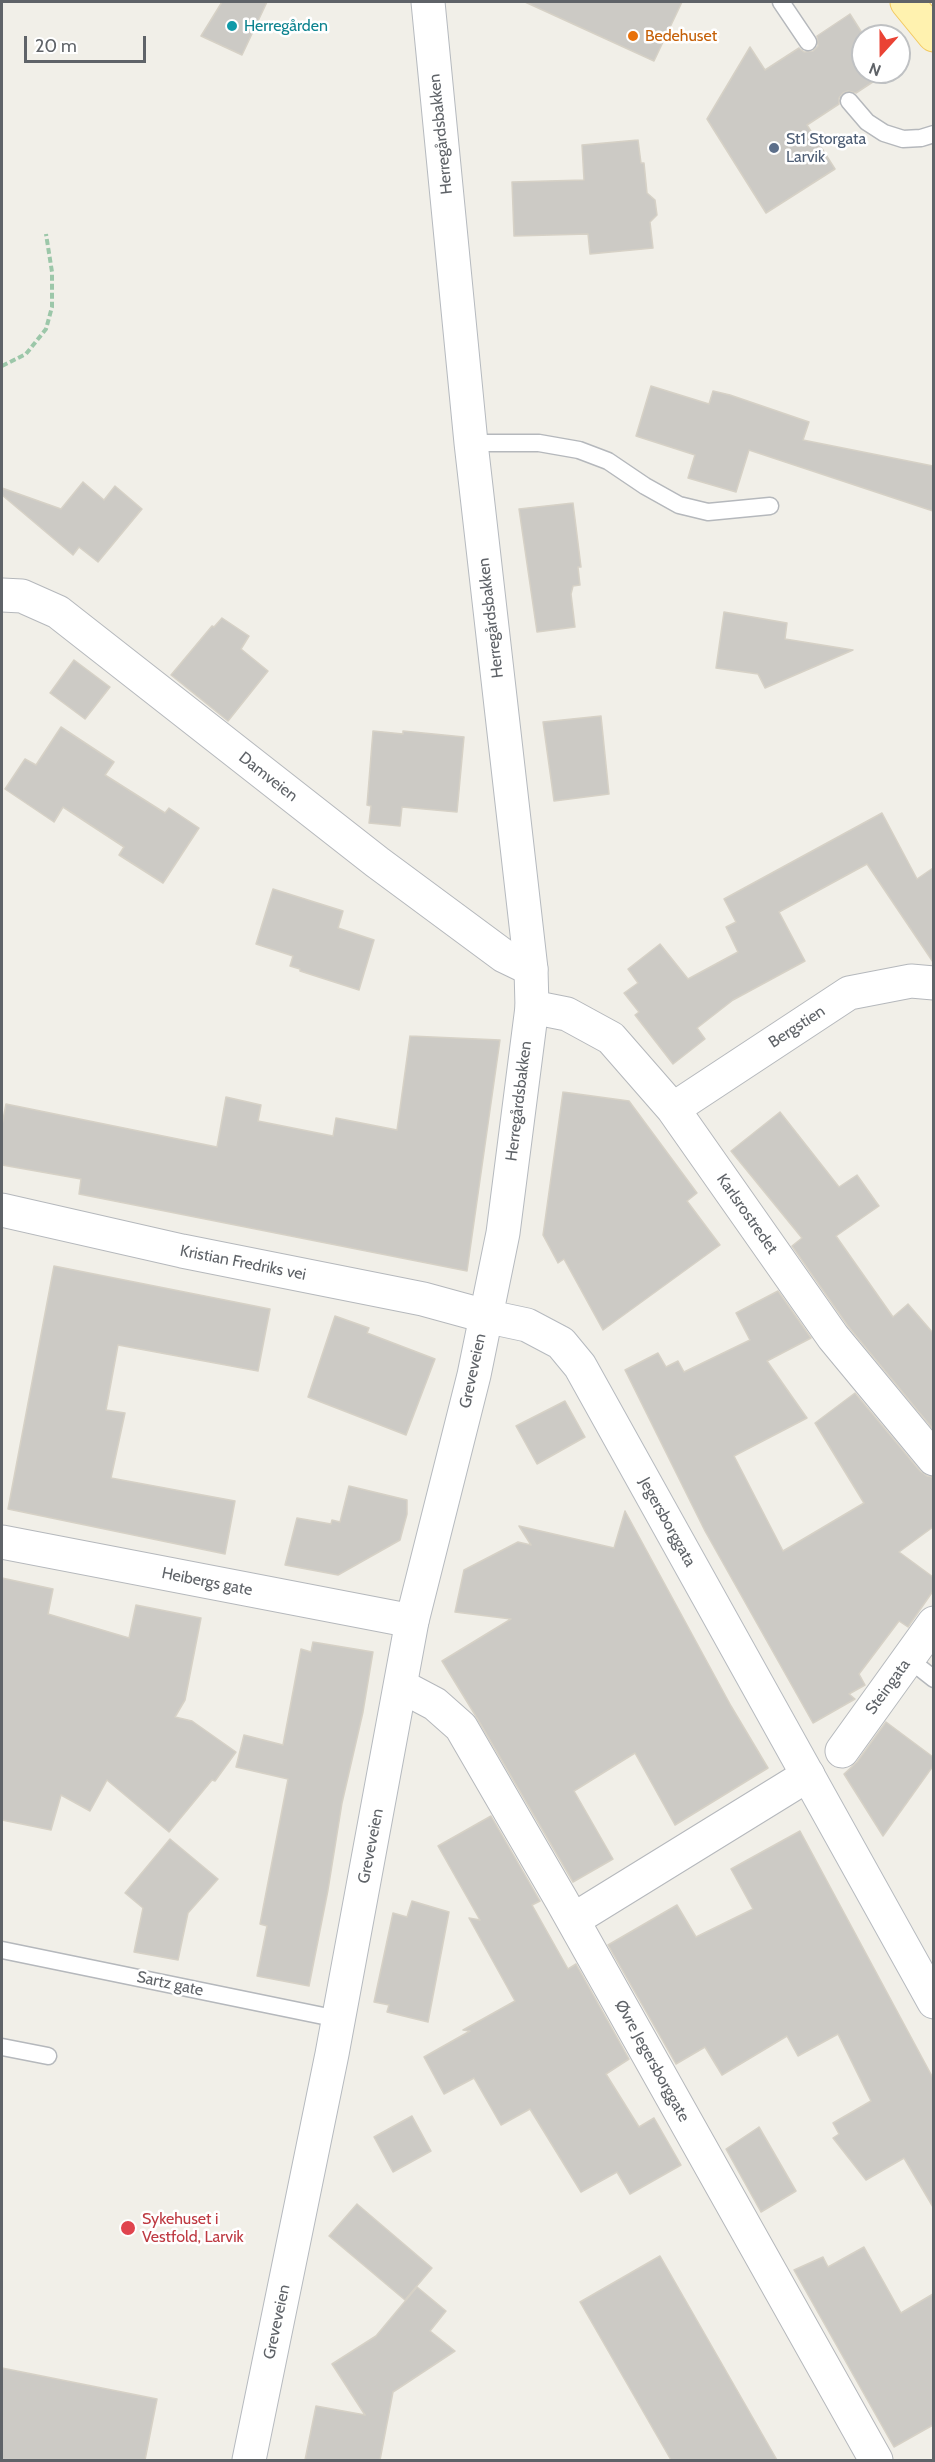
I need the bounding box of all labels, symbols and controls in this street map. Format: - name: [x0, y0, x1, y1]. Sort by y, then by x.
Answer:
- place label: Herregården: [244, 16, 328, 36]
- marker: Herregården: [225, 19, 239, 33]
- scale bar: [27, 24, 148, 62]
- north arrow: [851, 24, 911, 84]
- place label: Bedehuset: [645, 26, 717, 46]
- marker: Bedehuset: [626, 29, 640, 43]
- text: 20 m: [35, 35, 77, 57]
- text: N: [866, 59, 884, 80]
- street label: Herregårdsbakken: [425, 73, 457, 195]
- place label: St1 Storgata Larvik: [786, 129, 866, 167]
- marker: St1 Storgata Larvik: [767, 141, 781, 155]
- street label: Herregårdsbakken: [474, 557, 508, 679]
- street label: Damveien: [235, 748, 301, 806]
- street label: Bergstien: [765, 1002, 829, 1052]
- street label: Herregårdsbakken: [502, 1040, 536, 1162]
- street label: Karlsrostredet: [712, 1170, 782, 1258]
- street label: Kristian Fredriks vei: [178, 1241, 308, 1285]
- street label: Greveveien: [456, 1332, 490, 1410]
- street label: Jegersborggata: [635, 1474, 699, 1570]
- street label: Heibergs gate: [160, 1564, 254, 1600]
- street label: Steingata: [862, 1656, 914, 1718]
- street label: Greveveien: [354, 1807, 388, 1885]
- street label: Sartz gate: [135, 1968, 205, 2000]
- street label: Øvre Jegersborggate: [611, 1997, 693, 2125]
- place label: Sykehuset i Vestfold, Larvik: [142, 2209, 244, 2247]
- marker: Sykehuset i Vestfold, Larvik: [119, 2219, 137, 2237]
- street label: Greveveien: [260, 2283, 294, 2361]

